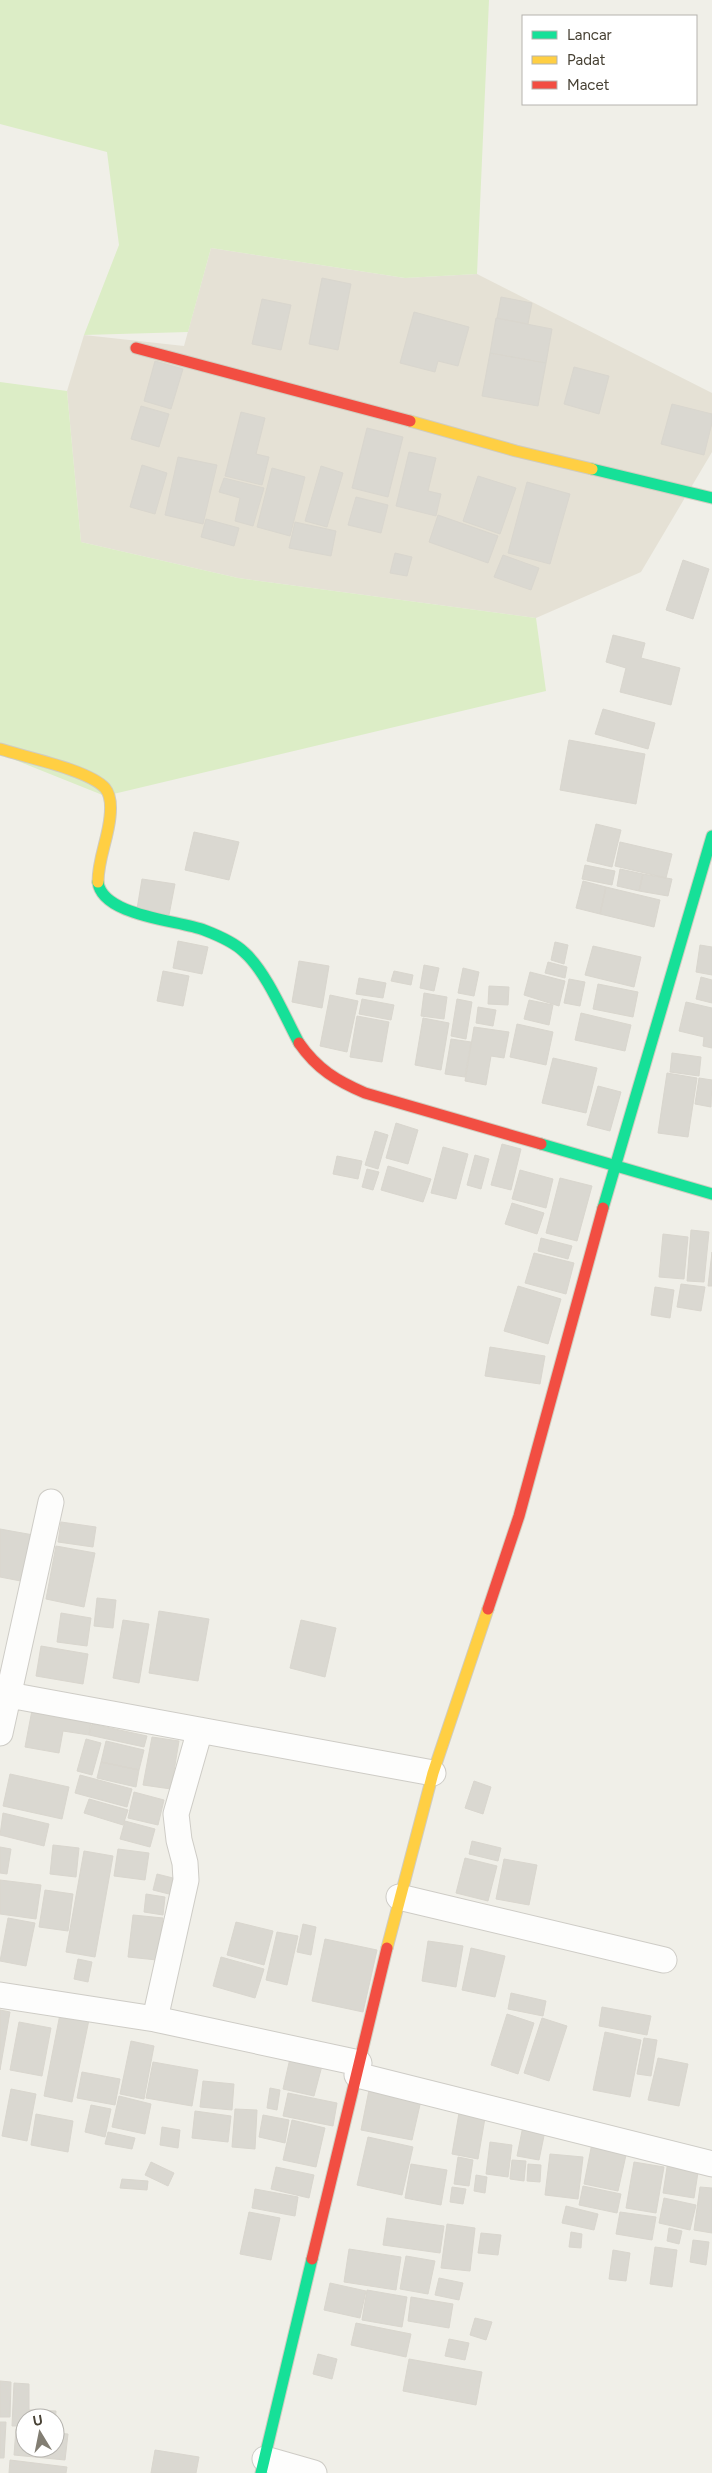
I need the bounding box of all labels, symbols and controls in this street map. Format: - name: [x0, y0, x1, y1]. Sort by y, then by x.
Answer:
- legend: [522, 15, 697, 105]
- text: Lancar: [567, 26, 612, 44]
- text: Padat: [567, 51, 606, 69]
- text: Macet: [567, 76, 610, 94]
- north arrow: [15, 2408, 65, 2458]
- text: U: [31, 2411, 44, 2430]

